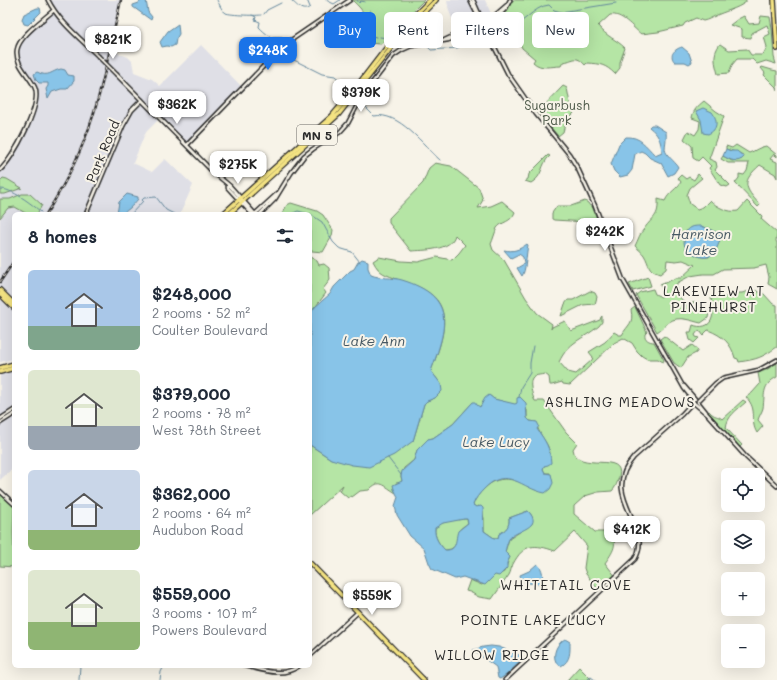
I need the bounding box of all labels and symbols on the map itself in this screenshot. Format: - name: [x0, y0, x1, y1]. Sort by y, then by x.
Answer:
- pin: $821K: [85, 26, 141, 60]
- pin: $248K: [240, 37, 296, 71]
- pin: $379K: [333, 79, 389, 113]
- pin: $362K: [149, 91, 205, 125]
- park label: Sugarbush Park: [524, 96, 590, 128]
- street label: Park Road: [81, 117, 123, 185]
- road number: MN 5: [297, 125, 337, 145]
- pin: $275K: [210, 151, 266, 185]
- pin: $242K: [577, 218, 633, 252]
- water label: Harrison Lake: [671, 224, 731, 259]
- district label: LAKEVIEW AT PINEHURST: [663, 281, 765, 316]
- water label: Lake Ann: [343, 331, 405, 350]
- district label: ASHLING MEADOWS: [545, 392, 695, 411]
- water label: Lake Lucy: [462, 432, 530, 451]
- pin: $412K: [604, 516, 660, 550]
- district label: WHITETAIL COVE: [500, 575, 632, 594]
- pin: $559K: [344, 582, 400, 616]
- district label: POINTE LAKE LUCY: [461, 610, 607, 629]
- district label: WILLOW RIDGE: [434, 645, 550, 664]

